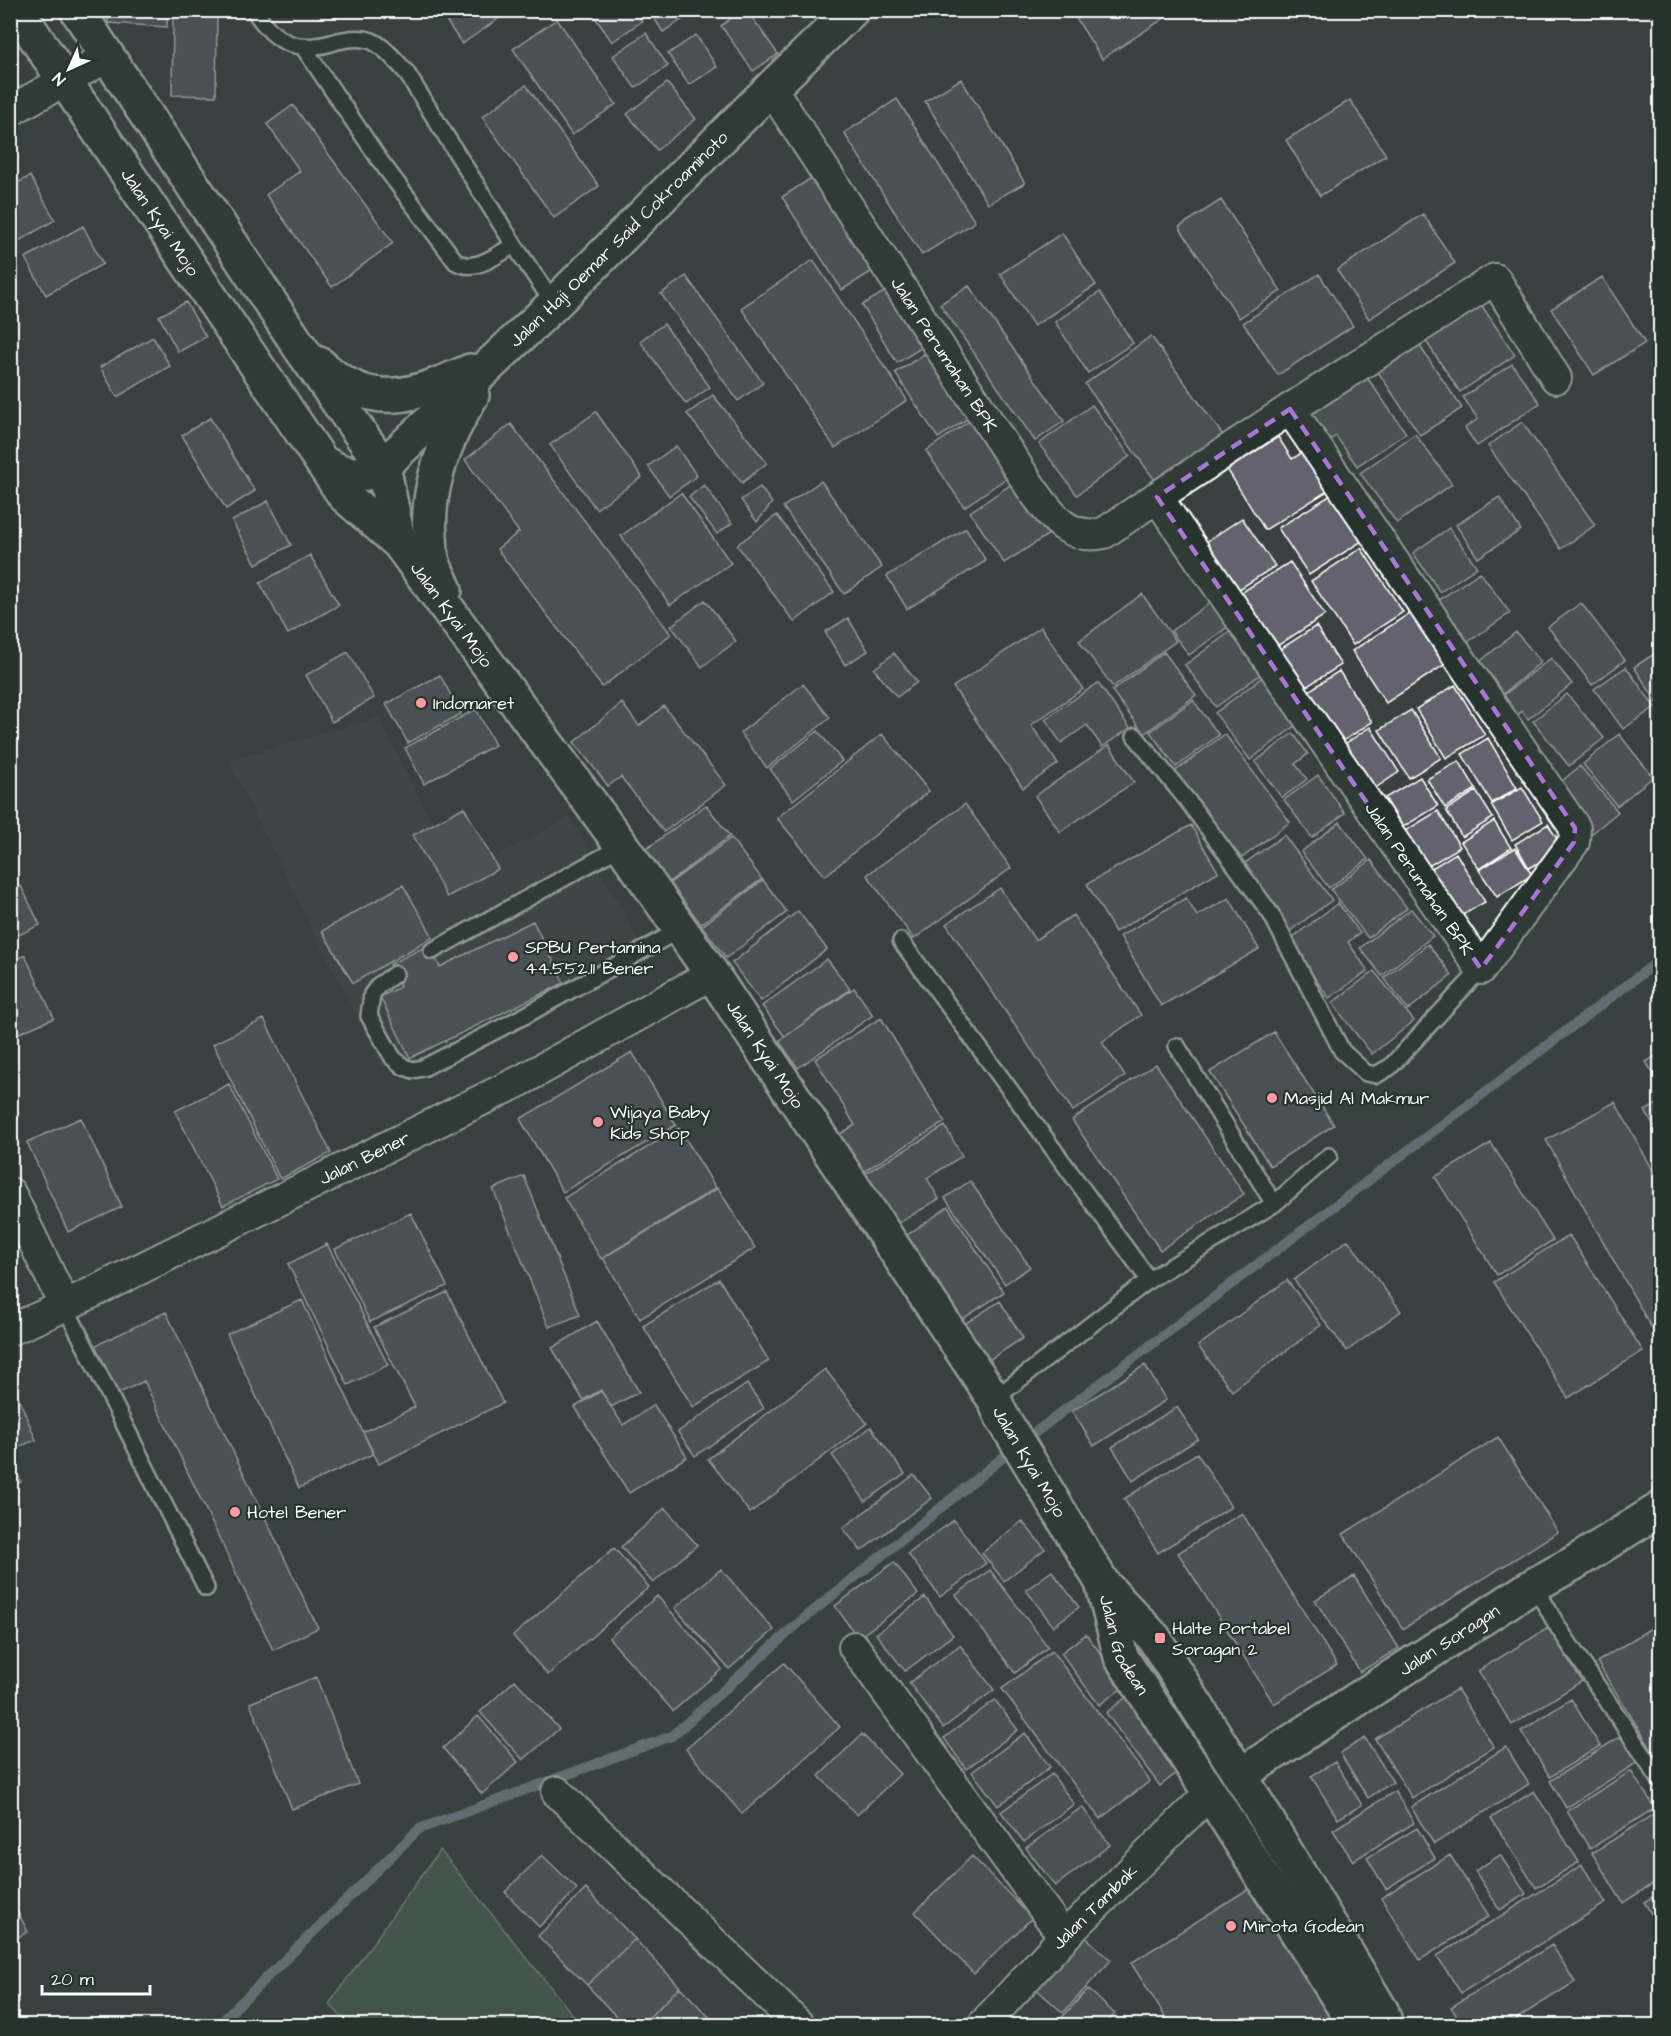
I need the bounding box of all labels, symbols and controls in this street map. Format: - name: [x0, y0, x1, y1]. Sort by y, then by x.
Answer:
- north arrow: [39, 39, 99, 99]
- text: N: [48, 68, 70, 90]
- street label: Jalan Haji Oemar Said Cokroaminoto: [503, 125, 734, 353]
- street label: Jalan Kyai Mojo: [115, 163, 205, 281]
- street label: Jalan Perumahan BPK: [885, 272, 1004, 437]
- street label: Jalan Kyai Mojo: [405, 557, 499, 673]
- place label: Indomaret: [433, 691, 515, 716]
- marker: Indomaret: [414, 696, 428, 710]
- street label: Jalan Perumahan BPK: [1358, 797, 1480, 961]
- place label: SPBU Pertamina 44.552.11 Bener: [525, 935, 661, 981]
- marker: SPBU Pertamina 44.552.11 Bener: [506, 950, 520, 964]
- street label: Jalan Kyai Mojo: [720, 995, 810, 1113]
- place label: Masjid Al Makmur: [1284, 1086, 1429, 1111]
- marker: Masjid Al Makmur: [1265, 1091, 1279, 1105]
- place label: Wijaya Baby Kids Shop: [610, 1100, 710, 1146]
- marker: Wijaya Baby Kids Shop: [591, 1115, 605, 1129]
- street label: Jalan Bener: [315, 1125, 414, 1191]
- street label: Jalan Kyai Mojo: [986, 1403, 1072, 1522]
- place label: Hotel Bener: [247, 1500, 346, 1525]
- marker: Hotel Bener: [228, 1505, 242, 1519]
- street label: Jalan Godean: [1093, 1592, 1155, 1700]
- street label: Jalan Soragan: [1394, 1598, 1504, 1682]
- place label: Halte Portabel Soragan 2: [1172, 1616, 1290, 1663]
- marker: Halte Portabel Soragan 2: [1153, 1631, 1167, 1645]
- street label: Jalan Tambak: [1046, 1859, 1143, 1955]
- place label: Mirota Godean: [1243, 1914, 1364, 1939]
- marker: Mirota Godean: [1224, 1919, 1238, 1933]
- scale bar: [42, 1958, 150, 1996]
- text: 20 m: [51, 1967, 94, 1992]

